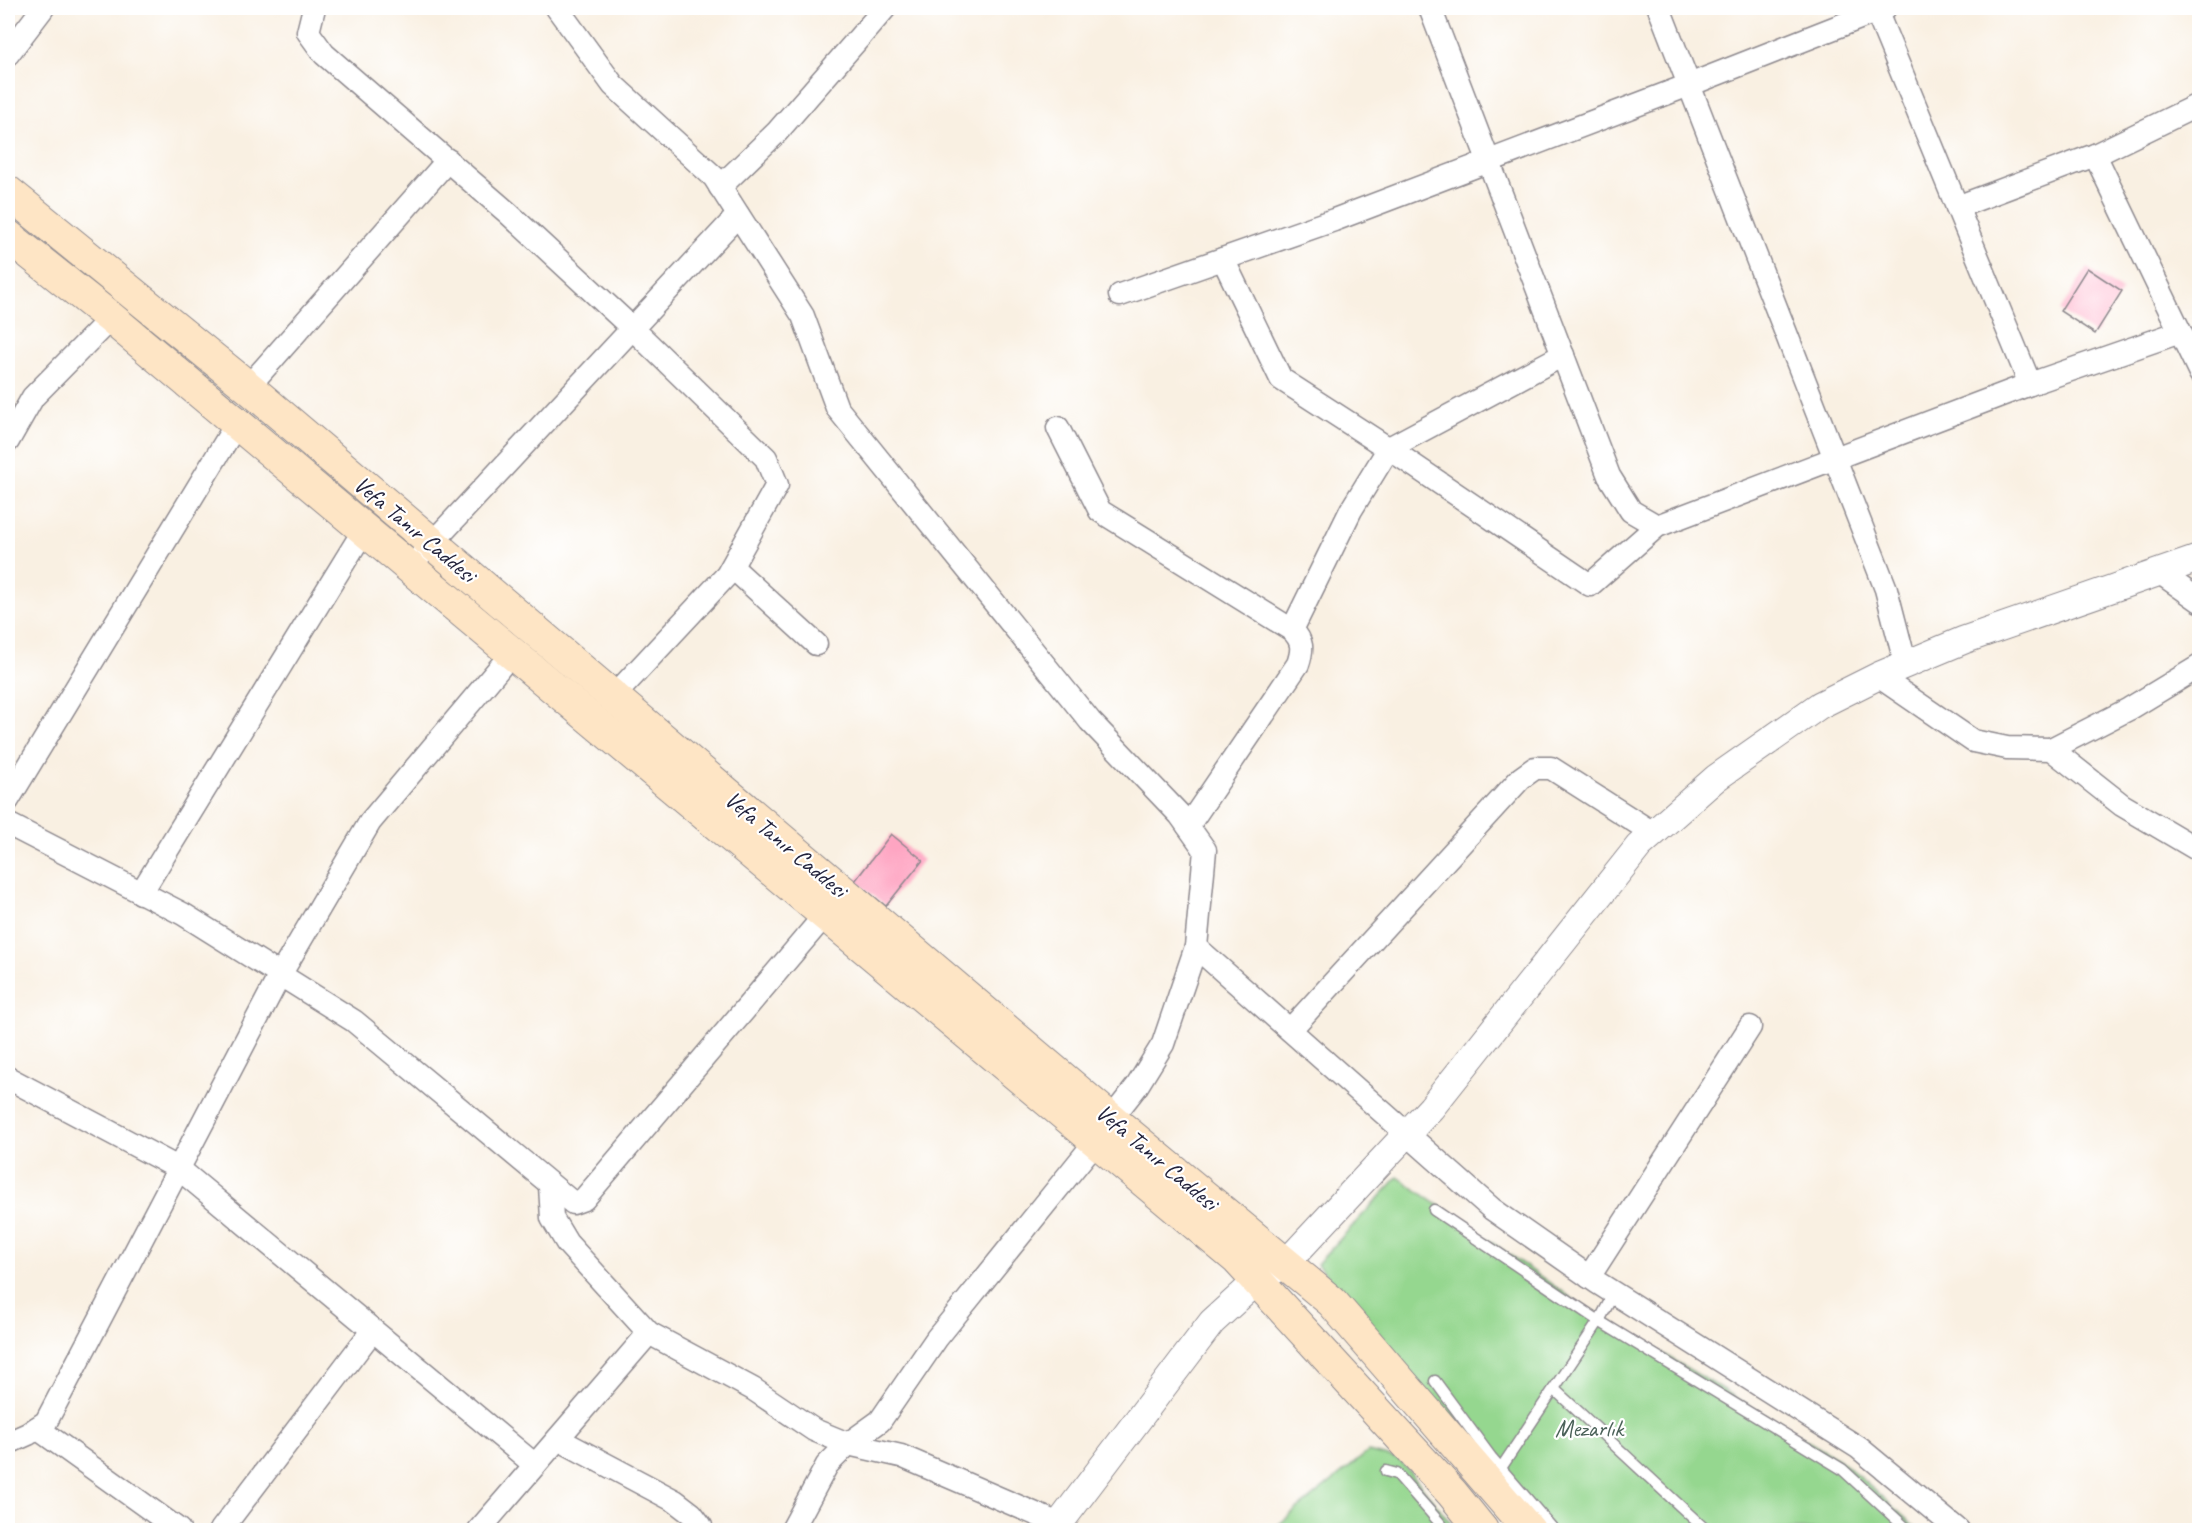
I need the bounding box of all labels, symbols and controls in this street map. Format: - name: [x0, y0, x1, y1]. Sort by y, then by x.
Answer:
- street label: Vefa Tanır Caddesi: [348, 469, 485, 591]
- street label: Vefa Tanır Caddesi: [719, 784, 856, 906]
- street label: Vefa Tanır Caddesi: [1090, 1097, 1227, 1219]
- park label: Mezarlık: [1555, 1413, 1625, 1443]

